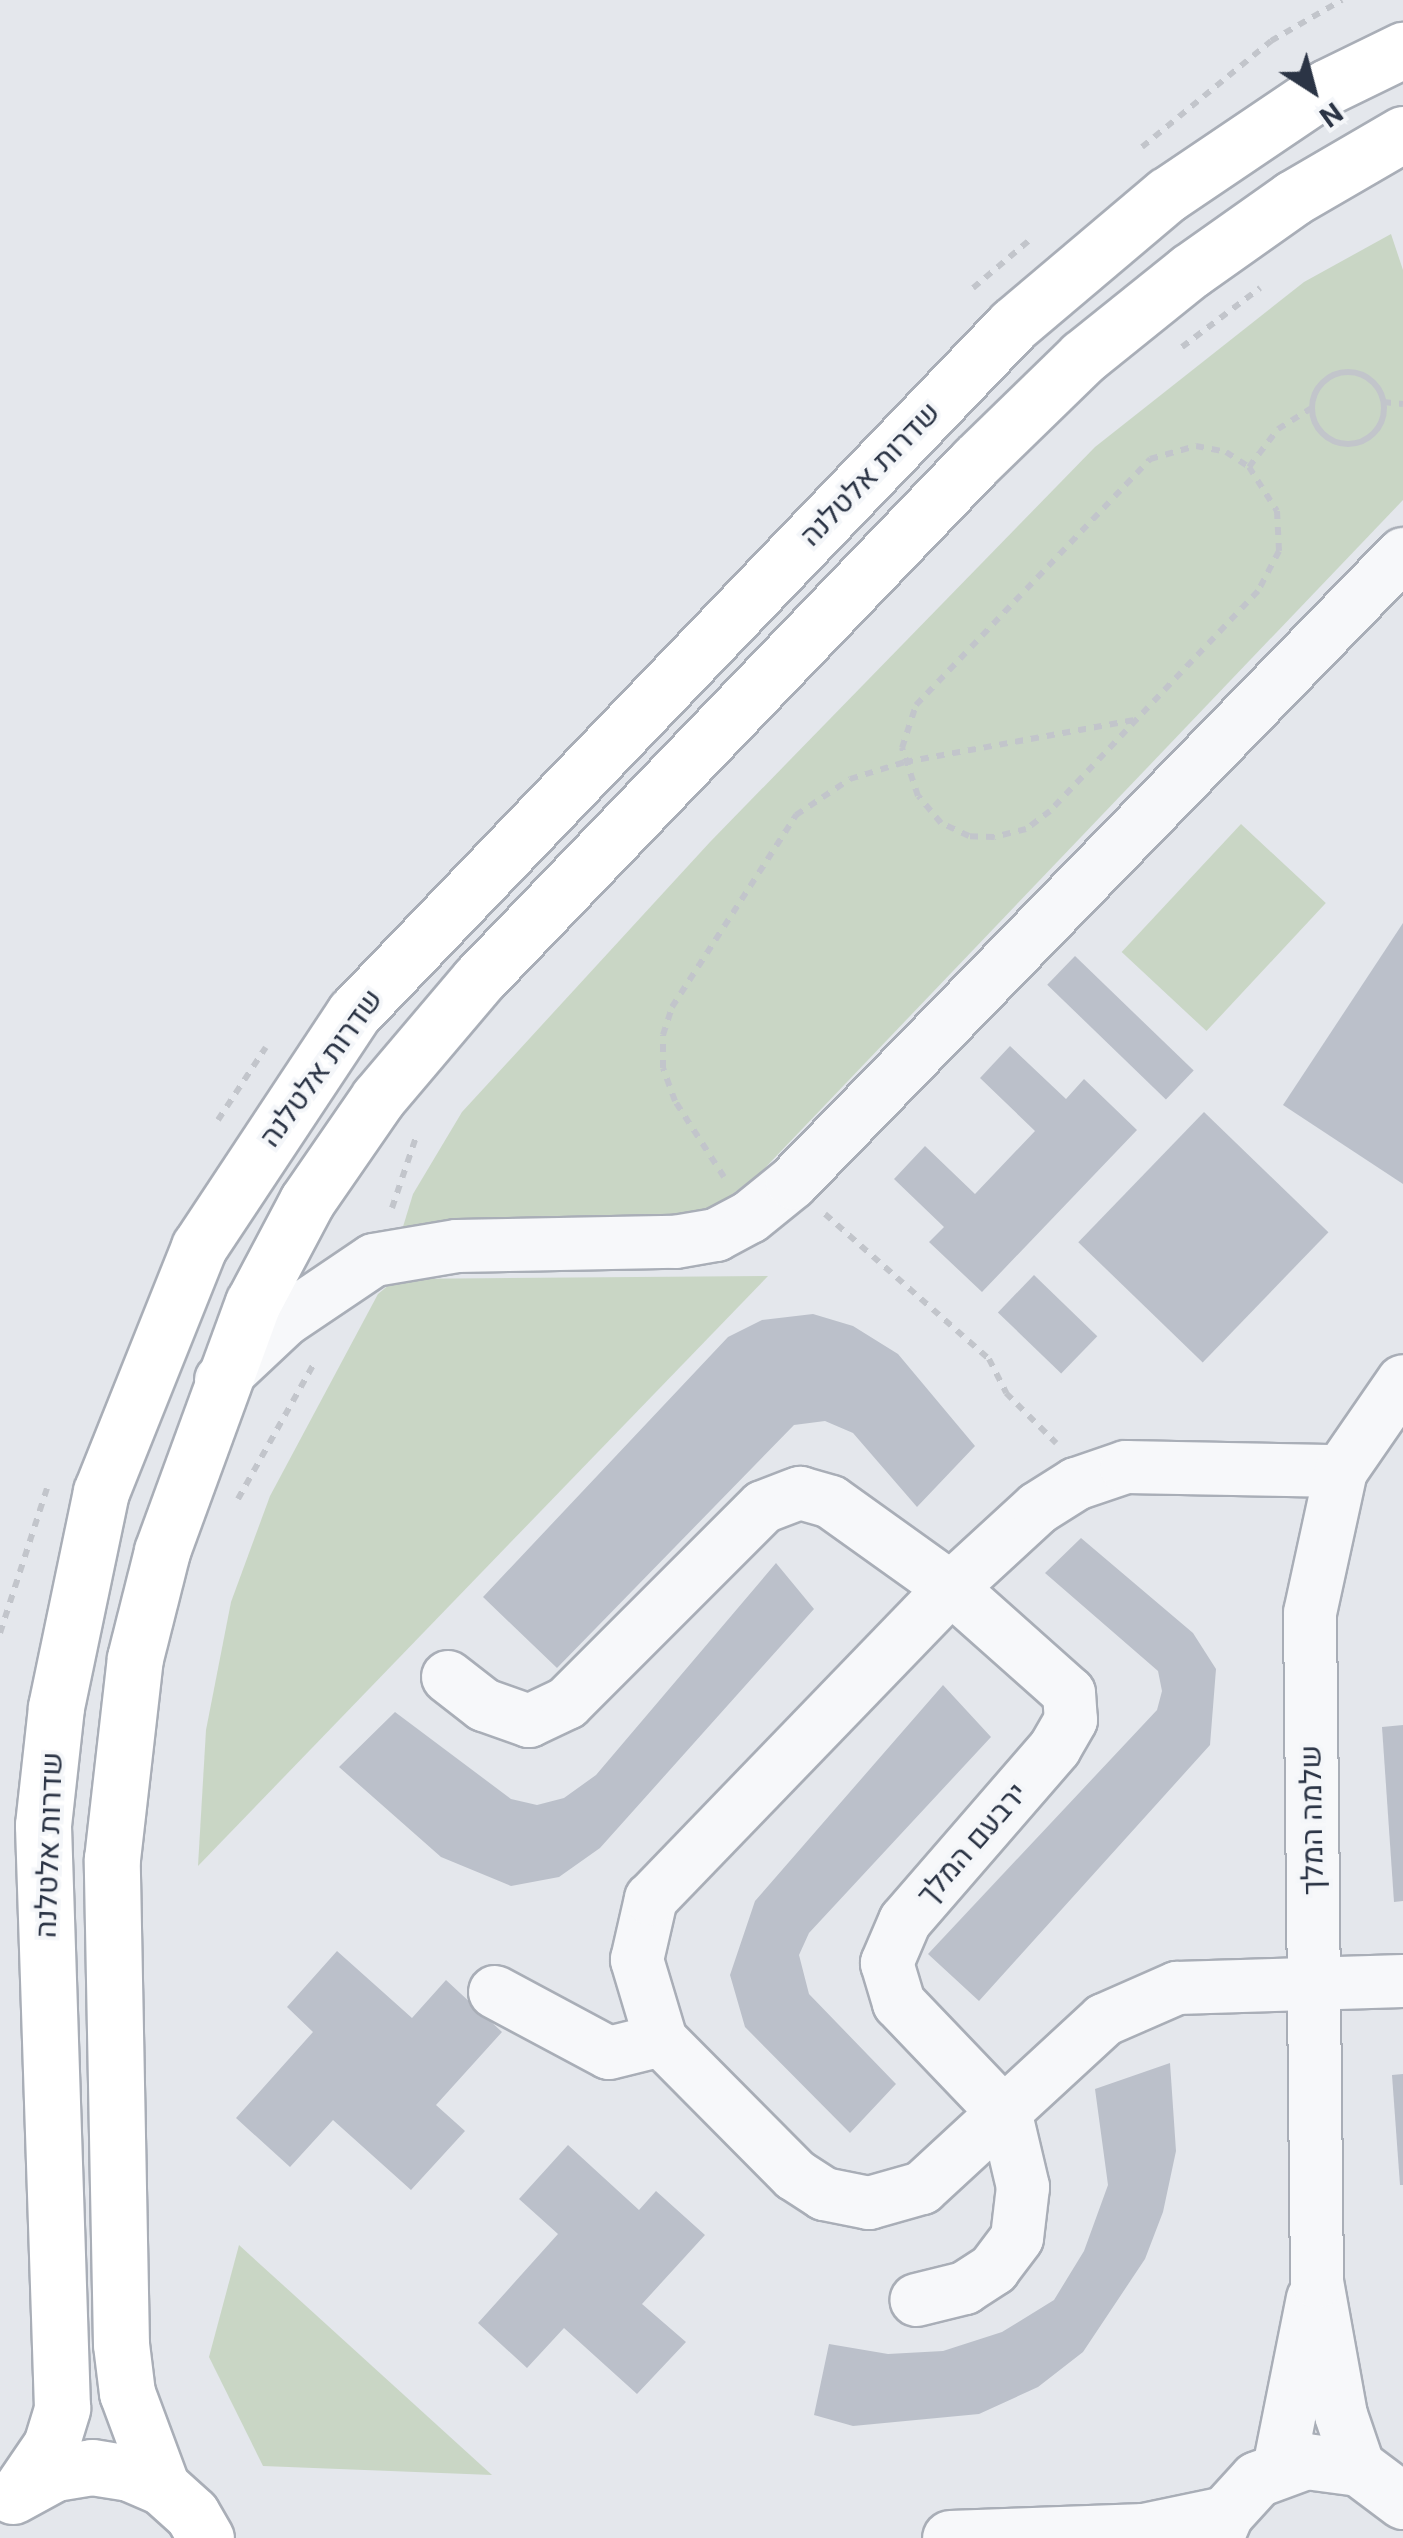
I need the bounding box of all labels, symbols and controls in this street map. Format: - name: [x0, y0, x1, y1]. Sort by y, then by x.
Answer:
- north arrow: [1263, 40, 1363, 140]
- text: N: [1313, 96, 1349, 134]
- street label: שדרות אלטלנה: [792, 395, 948, 553]
- street label: שדרות אלטלנה: [252, 982, 390, 1154]
- street label: שלמה המלך: [1293, 1745, 1331, 1895]
- street label: שדרות אלטלנה: [28, 1751, 70, 1939]
- street label: ירבעם המלך: [909, 1775, 1035, 1913]

